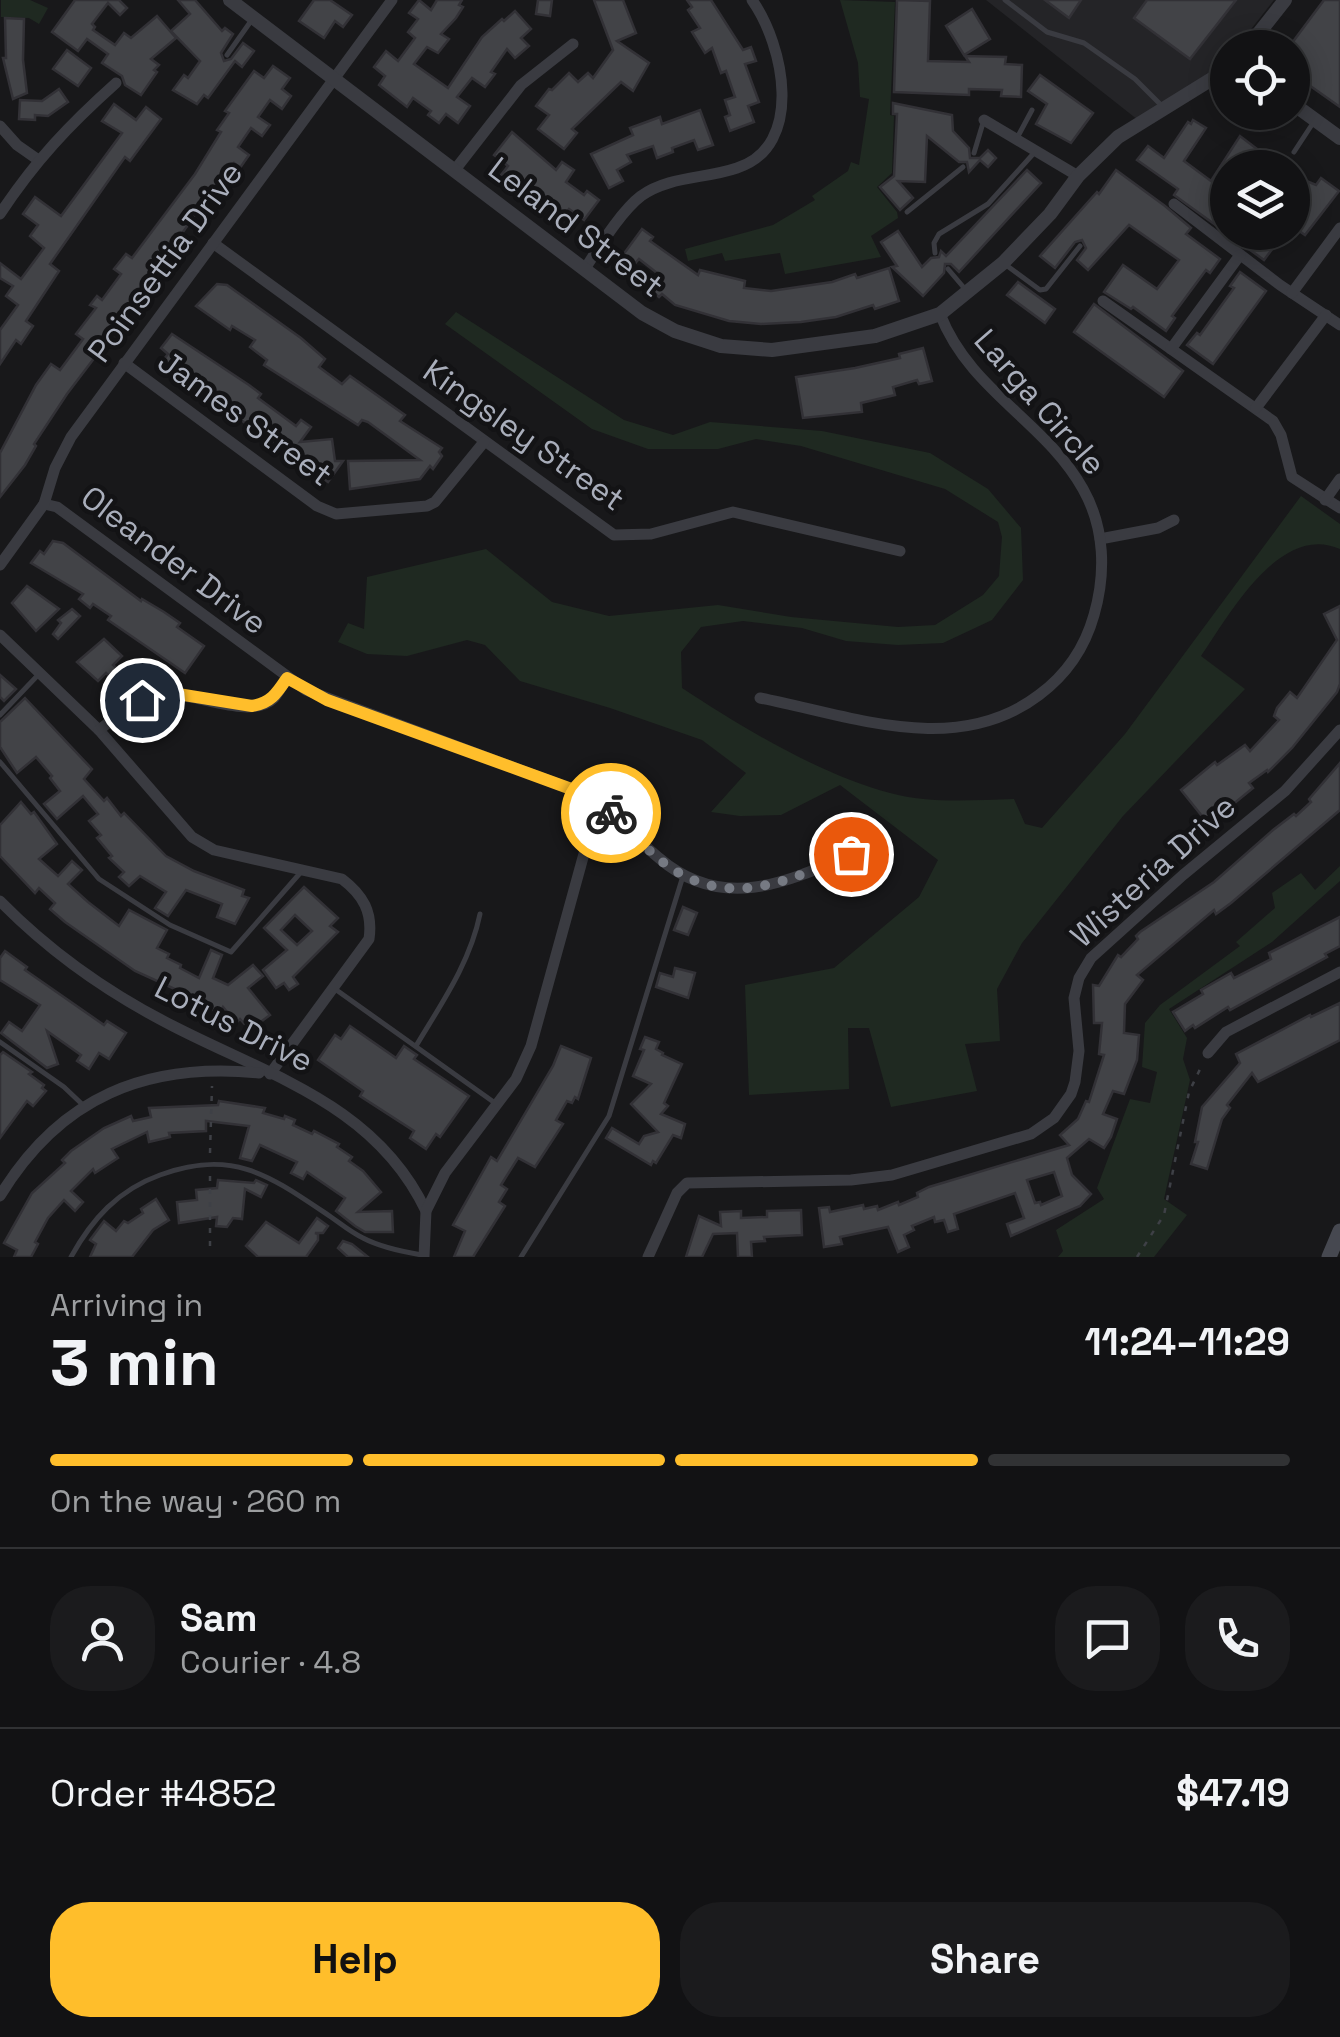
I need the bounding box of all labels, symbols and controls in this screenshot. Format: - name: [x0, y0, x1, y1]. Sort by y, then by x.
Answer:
- map controls: [1210, 30, 1310, 250]
- button: locate: [1210, 30, 1310, 130]
- street label: Leland Street: [481, 148, 671, 306]
- button: layers: [1210, 150, 1310, 250]
- street label: Poinsettia Drive: [79, 154, 251, 370]
- street label: Larga Circle: [966, 321, 1114, 483]
- street label: James Street: [150, 341, 340, 495]
- street label: Kingsley Street: [416, 351, 632, 519]
- street label: Oleander Drive: [73, 477, 275, 643]
- pin: [100, 658, 185, 743]
- icon: home: [115, 673, 170, 728]
- courier: [561, 763, 661, 863]
- icon: bike: [584, 786, 639, 841]
- street label: Wisteria Drive: [1062, 786, 1244, 956]
- pin: [809, 812, 894, 897]
- icon: bag: [824, 827, 879, 882]
- street label: Lotus Drive: [148, 967, 320, 1081]
- text: Arriving in: [50, 1285, 203, 1325]
- text: 11:24–11:29: [1084, 1318, 1290, 1366]
- text: 3 min: [50, 1321, 219, 1404]
- text: On the way · 260 m: [50, 1481, 341, 1521]
- button: person: [50, 1586, 155, 1691]
- button: chat: [1055, 1586, 1160, 1691]
- button: phone: [1185, 1586, 1290, 1691]
- text: Sam: [180, 1594, 257, 1642]
- text: Courier · 4.8: [180, 1642, 361, 1682]
- text: Order #4852: [50, 1769, 277, 1817]
- text: $47.19: [1176, 1769, 1290, 1817]
- button: Help: [50, 1902, 660, 2017]
- button: Share: [680, 1902, 1290, 2017]

